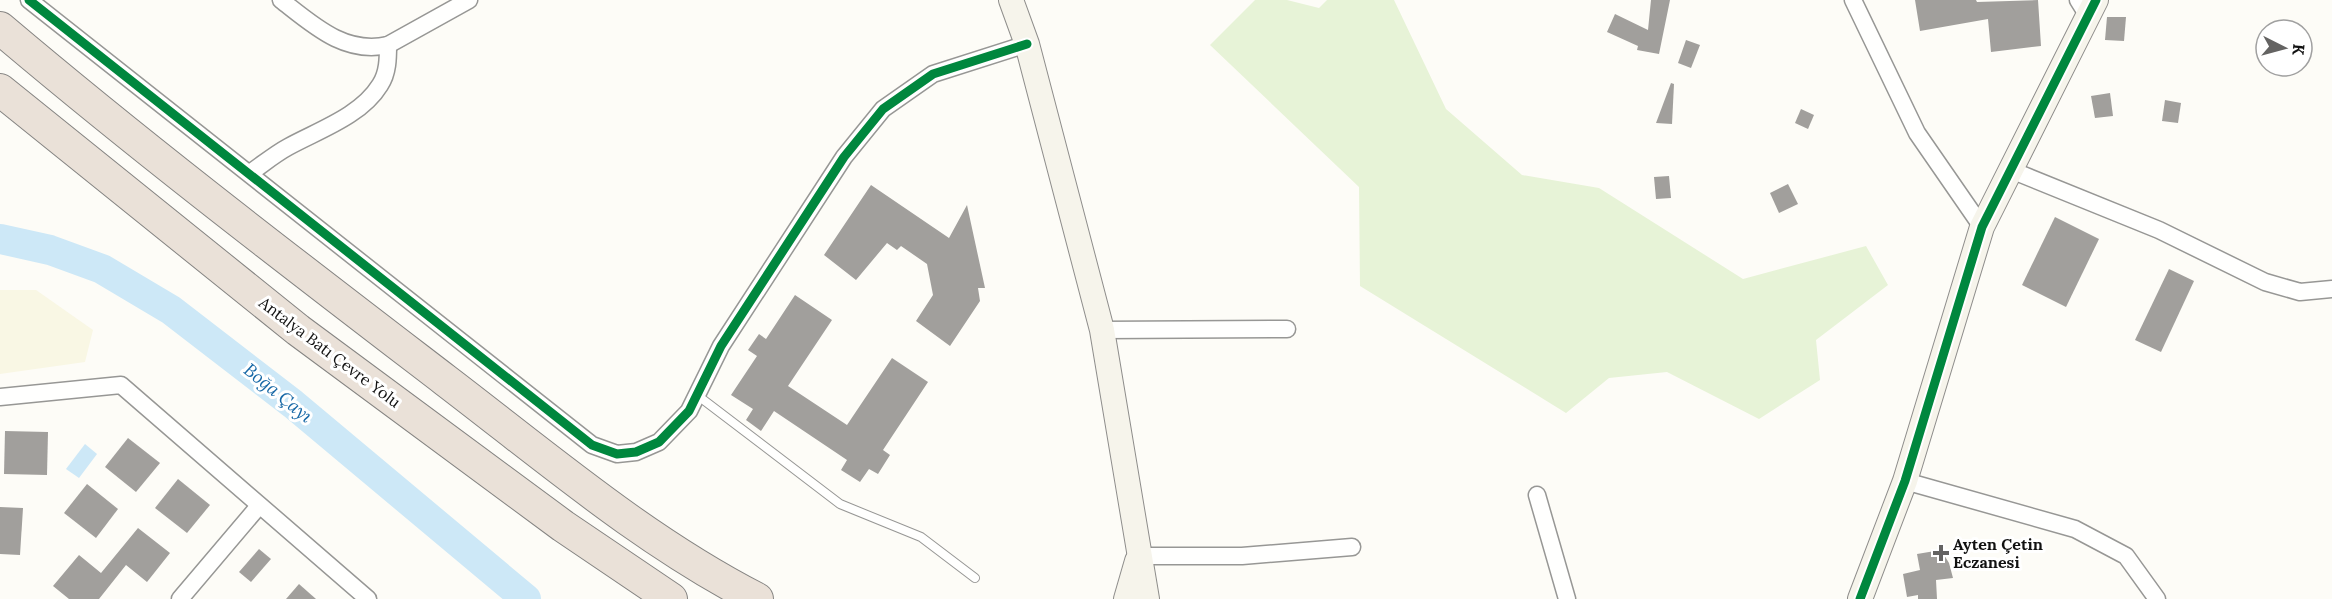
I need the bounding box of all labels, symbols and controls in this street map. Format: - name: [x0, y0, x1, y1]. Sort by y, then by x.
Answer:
- north arrow: [2254, 18, 2314, 78]
- text: K: [2288, 43, 2309, 57]
- street label: Antalya Batı Çevre Yolu: [254, 292, 405, 412]
- water label: Boğa Çayı: [239, 358, 317, 427]
- place label: Ayten Çetin Eczanesi: [1953, 534, 2043, 572]
- marker: Ayten Çetin Eczanesi: [1934, 546, 1948, 560]

